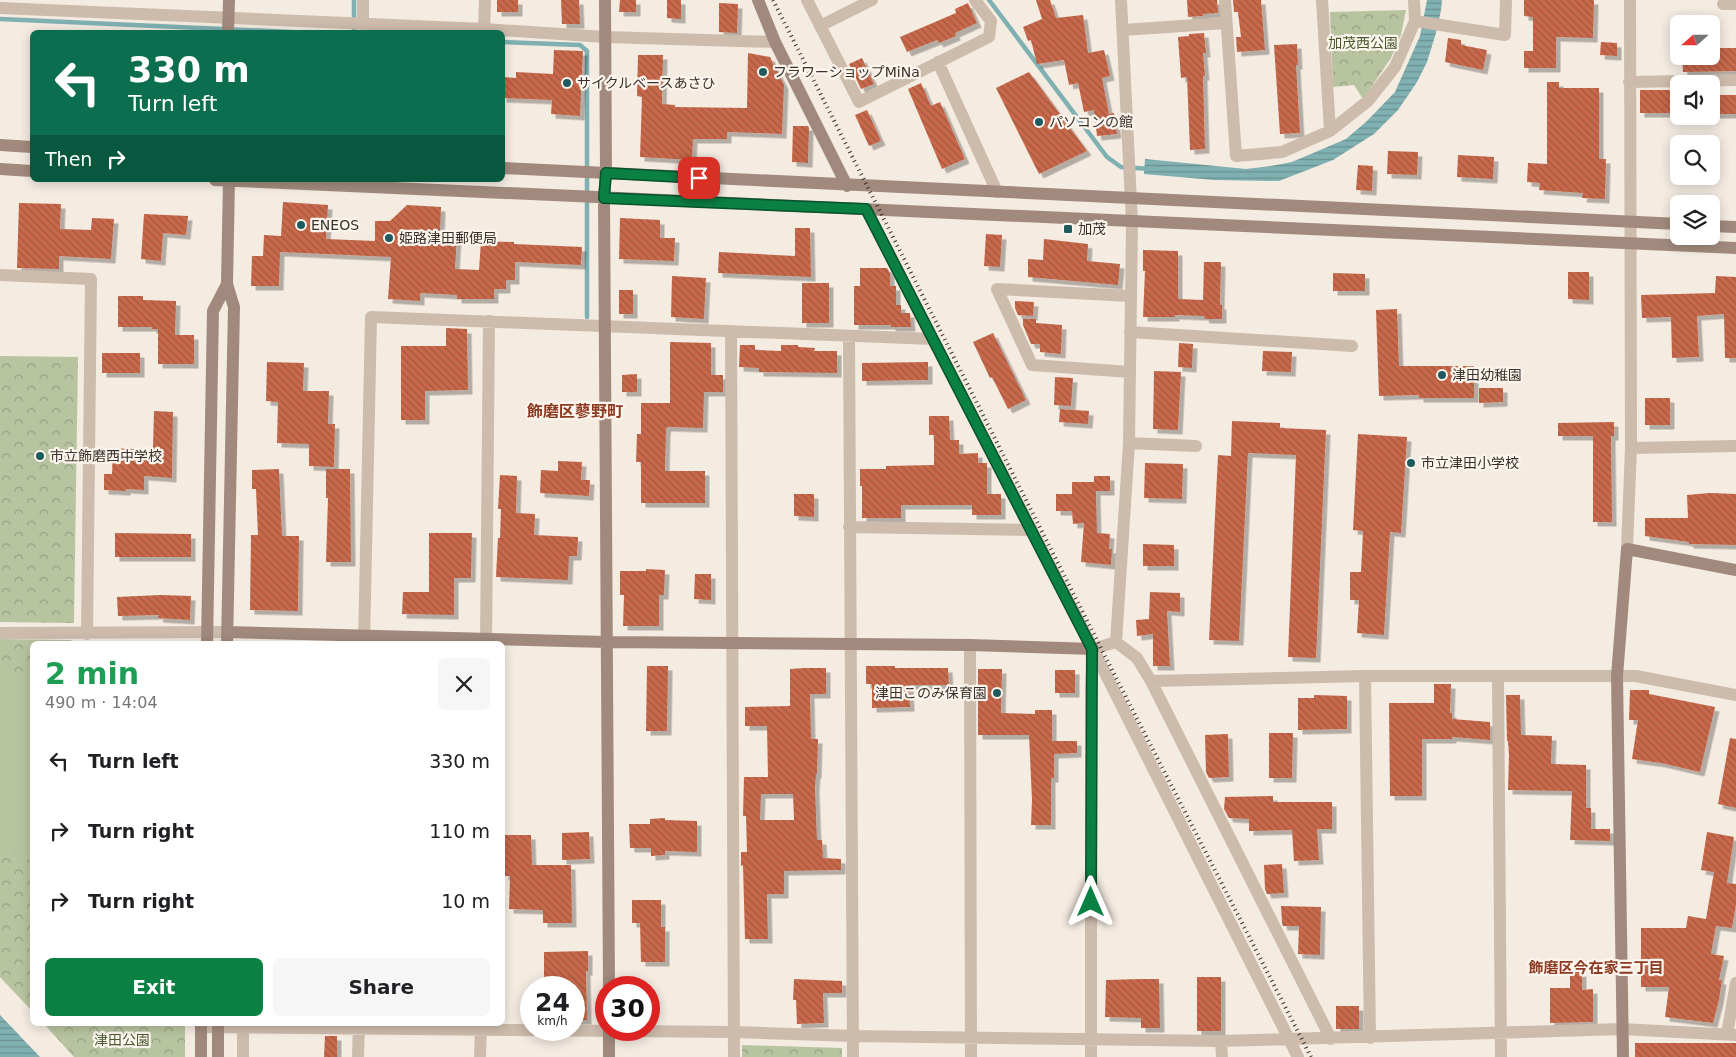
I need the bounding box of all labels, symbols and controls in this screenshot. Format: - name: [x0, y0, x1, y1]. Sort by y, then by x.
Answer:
- north arrow: [1670, 15, 1720, 65]
- map controls: [1670, 15, 1720, 245]
- park label: 加茂西公園: [1328, 35, 1398, 51]
- icon: left: [45, 50, 110, 115]
- text: 330 m: [128, 50, 250, 90]
- place label: フラワーショップMiNa: [773, 64, 920, 80]
- marker: フラワーショップMiNa: [757, 66, 769, 78]
- place label: サイクルベースあさひ: [577, 75, 716, 91]
- button: sound: [1670, 75, 1720, 125]
- marker: サイクルベースあさひ: [561, 77, 573, 89]
- text: Turn left: [128, 91, 217, 116]
- place label: パソコンの館: [1049, 114, 1133, 130]
- marker: パソコンの館: [1033, 116, 1045, 128]
- button: search: [1670, 135, 1720, 185]
- icon: right: [102, 145, 130, 173]
- text: Then: [45, 148, 92, 170]
- pin: [678, 157, 720, 199]
- icon: arrive: [685, 164, 713, 192]
- button: layers: [1670, 195, 1720, 245]
- place label: ENEOS: [311, 217, 359, 233]
- marker: ENEOS: [295, 219, 307, 231]
- place label: 加茂: [1078, 221, 1106, 237]
- marker: 加茂: [1062, 223, 1074, 235]
- place label: 姫路津田郵便局: [399, 230, 497, 246]
- marker: 姫路津田郵便局: [383, 232, 395, 244]
- place label: 津田幼稚園: [1452, 367, 1522, 383]
- marker: 津田幼稚園: [1436, 369, 1448, 381]
- district label: 飾磨区蓼野町: [527, 402, 623, 421]
- place label: 市立飾磨西中学校: [50, 448, 162, 464]
- marker: 市立飾磨西中学校: [34, 450, 46, 462]
- place label: 市立津田小学校: [1421, 455, 1519, 471]
- marker: 市立津田小学校: [1405, 457, 1417, 469]
- text: 2 min: [45, 656, 139, 691]
- button: close: [438, 658, 490, 710]
- place label: 津田このみ保育園: [875, 685, 987, 701]
- marker: 津田このみ保育園: [991, 687, 1003, 699]
- text: 490 m · 14:04: [45, 693, 158, 712]
- icon: left: [45, 747, 73, 775]
- text: Turn left: [88, 750, 179, 772]
- text: 330 m: [429, 750, 490, 772]
- icon: right: [45, 817, 73, 845]
- text: Turn right: [88, 820, 194, 842]
- text: 110 m: [429, 820, 490, 842]
- position arrow: [1064, 875, 1116, 927]
- icon: right: [45, 887, 73, 915]
- text: Turn right: [88, 890, 194, 912]
- text: 10 m: [441, 890, 490, 912]
- button: Exit: [45, 958, 263, 1016]
- button: Share: [273, 958, 490, 1016]
- district label: 飾磨区今在家三丁目: [1528, 959, 1664, 977]
- speed limit sign: 30: [595, 976, 660, 1041]
- text: 24: [535, 988, 570, 1017]
- text: km/h: [537, 1014, 568, 1028]
- park label: 津田公園: [94, 1032, 150, 1048]

